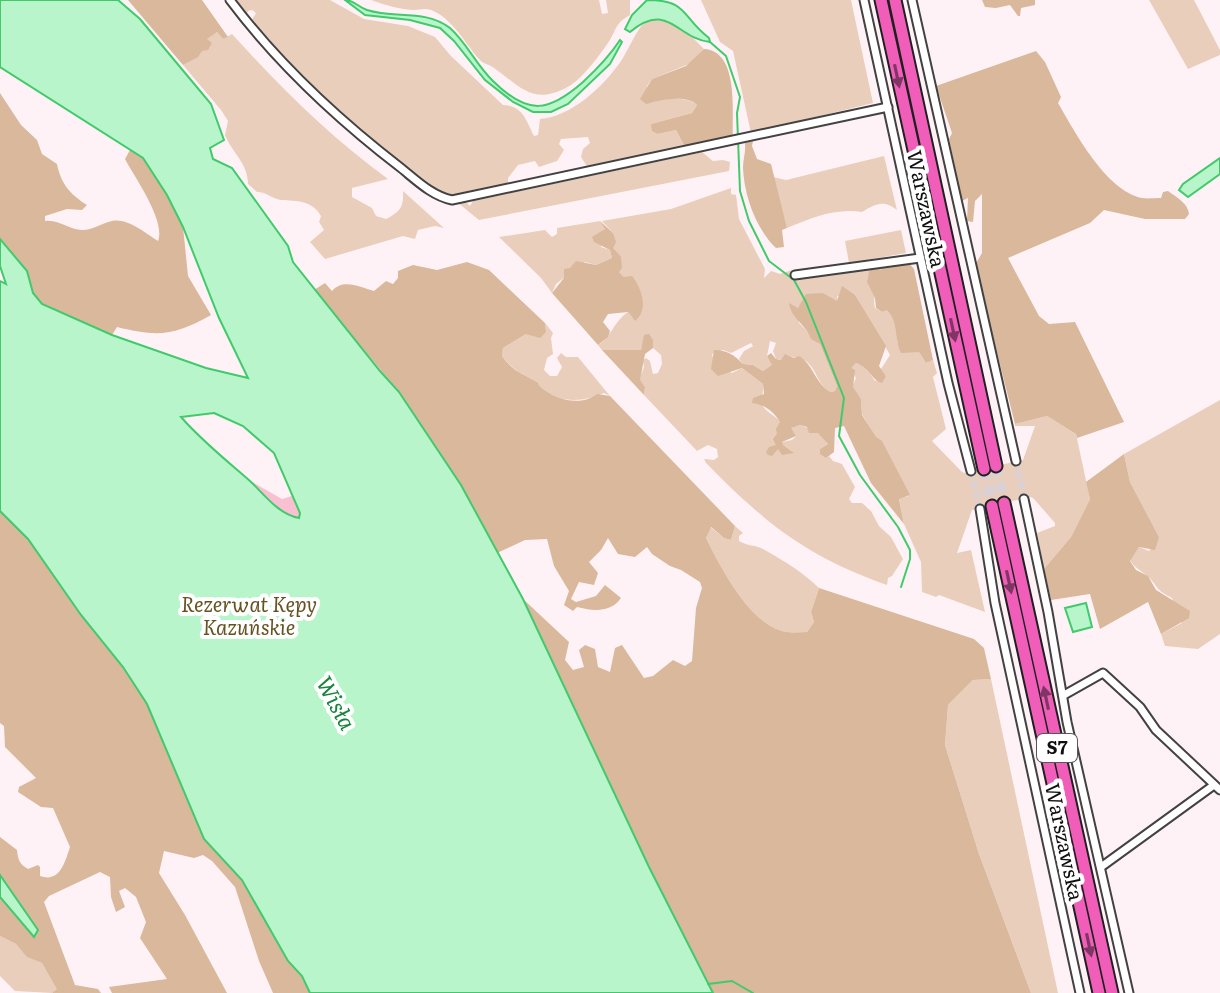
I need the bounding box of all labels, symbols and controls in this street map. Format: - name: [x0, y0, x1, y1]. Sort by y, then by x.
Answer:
- one-way arrow: [891, 64, 904, 89]
- street label: Warszawska: [901, 147, 955, 270]
- one-way arrow: [947, 318, 960, 343]
- one-way arrow: [1003, 570, 1016, 595]
- park label: Rezerwat Kępy Kazuńskie: [181, 588, 317, 641]
- water label: Wisła: [309, 669, 365, 736]
- one-way arrow: [1039, 686, 1052, 711]
- road number: S7: [1037, 734, 1077, 762]
- street label: Warszawska: [1039, 780, 1093, 903]
- one-way arrow: [1083, 933, 1096, 958]

